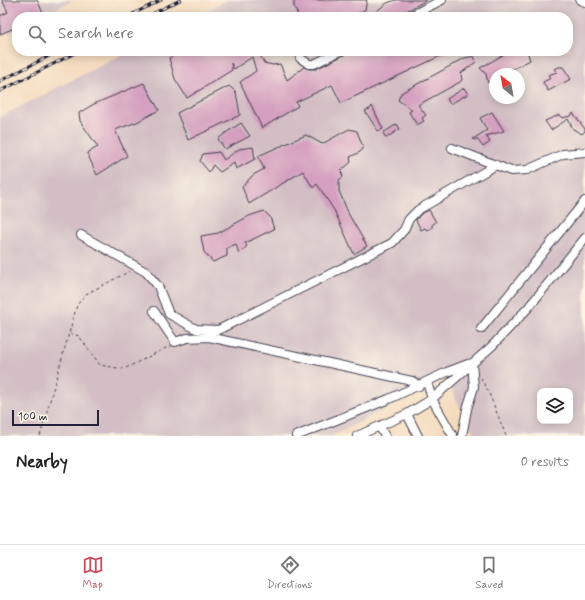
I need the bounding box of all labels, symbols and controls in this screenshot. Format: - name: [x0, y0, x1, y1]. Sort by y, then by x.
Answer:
- search box: [12, 12, 573, 56]
- icon: search: [26, 23, 48, 45]
- text: Search here: [58, 24, 134, 44]
- north arrow: [489, 68, 525, 104]
- map controls: [537, 388, 573, 424]
- button: layers: [537, 388, 573, 424]
- scale bar: [12, 408, 99, 427]
- text: 100 m: [18, 410, 48, 424]
- text: Nearby: [16, 451, 68, 473]
- text: 0 results: [521, 454, 569, 471]
- tab: Map: [82, 554, 104, 592]
- tab: Directions: [267, 554, 312, 592]
- tab: Saved: [476, 554, 503, 592]

